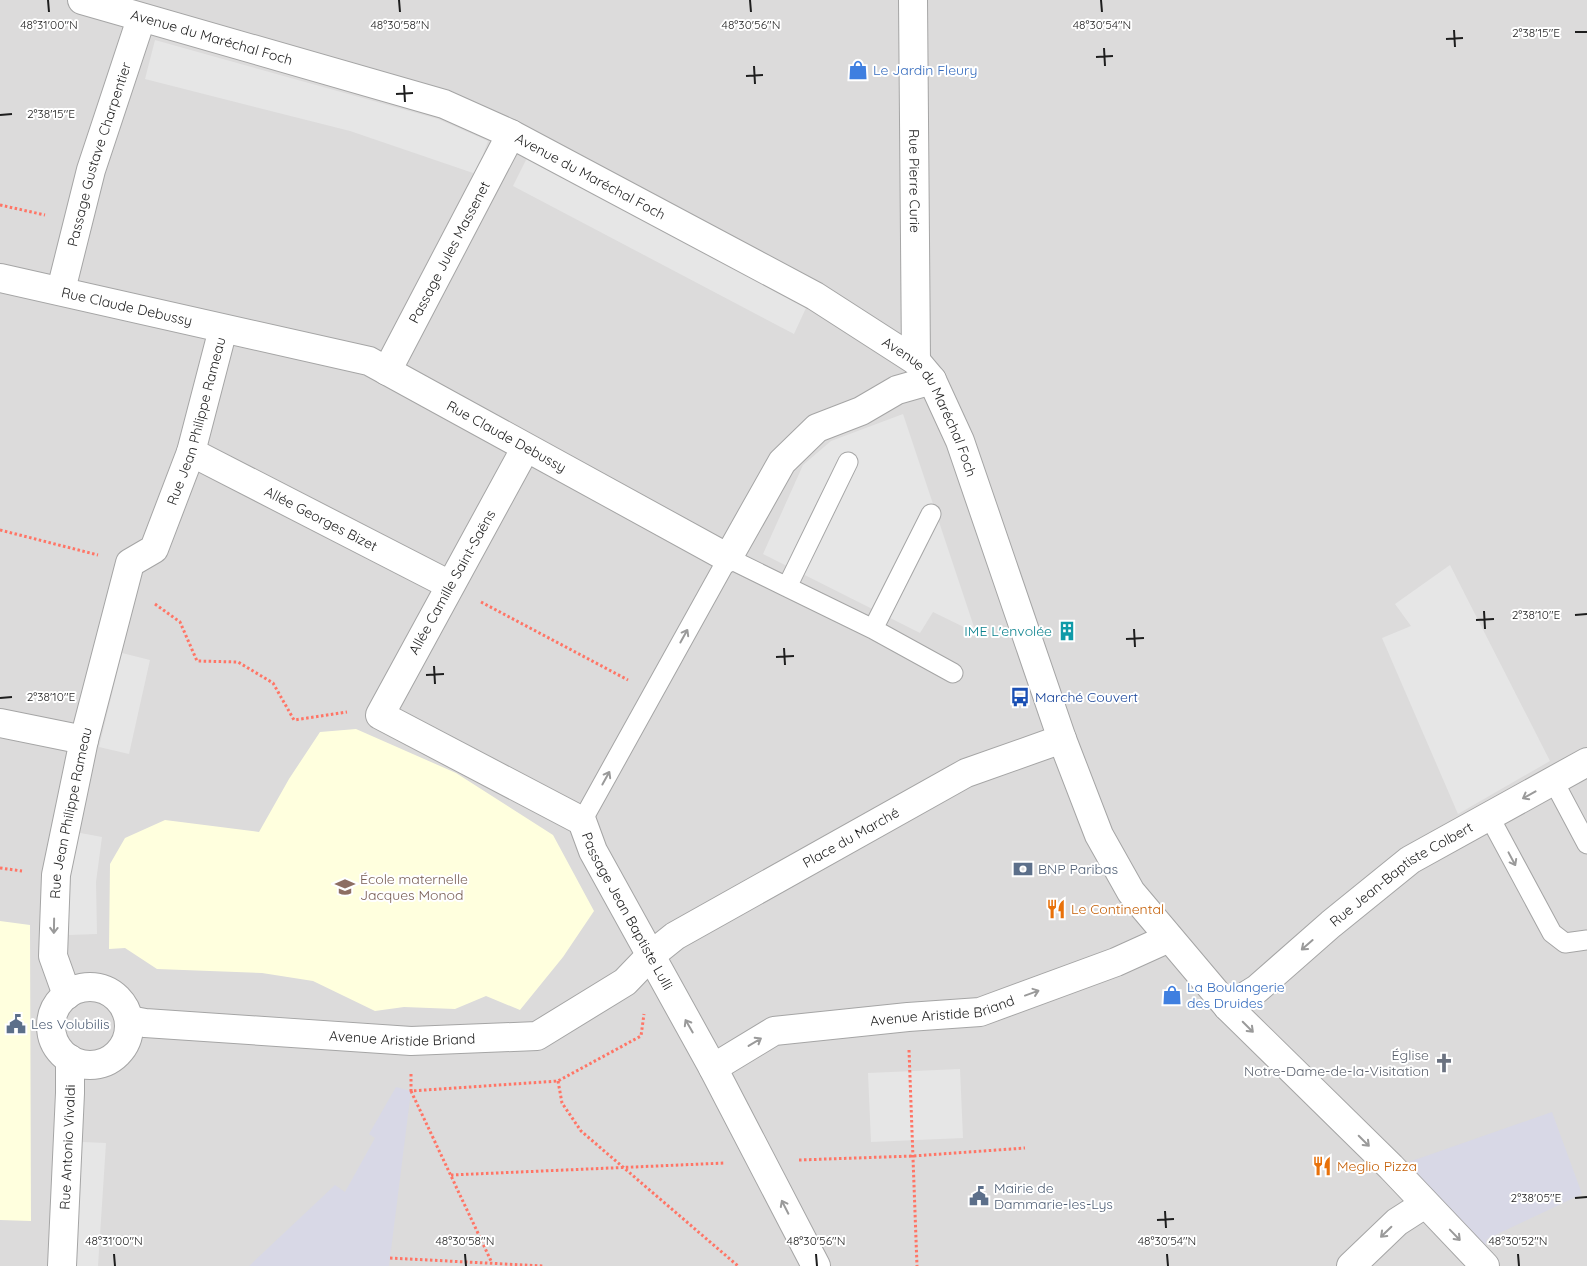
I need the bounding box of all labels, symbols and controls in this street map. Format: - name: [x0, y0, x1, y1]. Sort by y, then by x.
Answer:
- street label: Avenue du Maréchal Foch: [129, 5, 295, 69]
- text: 48°31'00"N: [20, 17, 78, 32]
- text: 48°30'58"N: [371, 17, 429, 32]
- text: 48°30'56"N: [722, 17, 780, 32]
- text: 48°30'54"N: [1073, 17, 1131, 32]
- text: 2°38'15"E: [1512, 25, 1560, 40]
- street label: Passage Gustave Charpentier: [63, 59, 135, 248]
- shop icon: Le Jardin Fleury: [847, 59, 869, 81]
- place label: Le Jardin Fleury: [873, 61, 977, 79]
- text: 2°38'15"E: [27, 106, 75, 121]
- street label: Avenue du Maréchal Foch: [512, 129, 669, 224]
- street label: Rue Pierre Curie: [905, 129, 924, 233]
- street label: Passage Jules Massenet: [405, 178, 494, 326]
- street label: Rue Claude Debussy: [60, 283, 194, 330]
- street label: Avenue du Maréchal Foch: [879, 333, 981, 479]
- street label: Rue Jean Philippe Rameau: [163, 335, 230, 508]
- street label: Rue Claude Debussy: [444, 396, 569, 476]
- street label: Allée Georges Bizet: [261, 482, 381, 555]
- street label: Allée Camille Saint-Saëns: [405, 506, 499, 658]
- text: 2°38'10"E: [1512, 607, 1561, 622]
- building icon: IME L'envolée: [1056, 620, 1078, 642]
- place label: IME L'envolée: [964, 622, 1052, 640]
- one-way arrow: [680, 629, 690, 644]
- bus stop icon: Marché Couvert: [1009, 686, 1031, 708]
- place label: Marché Couvert: [1035, 688, 1138, 706]
- text: 2°38'10"E: [27, 689, 76, 704]
- street label: Rue Jean Philippe Rameau: [46, 725, 96, 899]
- one-way arrow: [601, 771, 611, 786]
- one-way arrow: [1522, 790, 1537, 800]
- street label: Place du Marché: [799, 803, 902, 872]
- street label: Rue Jean-Baptiste Colbert: [1326, 818, 1476, 931]
- street label: Passage Jean Baptiste Lulli: [578, 830, 677, 993]
- one-way arrow: [1508, 851, 1517, 866]
- bank icon: BNP Paribas: [1012, 858, 1034, 880]
- place label: BNP Paribas: [1038, 860, 1118, 878]
- place label: École maternelle Jacques Monod: [360, 870, 468, 904]
- school or university icon: École maternelle Jacques Monod: [334, 876, 356, 898]
- restaurant icon: Le Continental: [1045, 898, 1067, 920]
- place label: Le Continental: [1071, 900, 1164, 918]
- one-way arrow: [49, 918, 59, 934]
- one-way arrow: [1301, 939, 1314, 951]
- place label: La Boulangerie des Druides: [1187, 978, 1285, 1012]
- shop icon: La Boulangerie des Druides: [1161, 984, 1183, 1006]
- one-way arrow: [1024, 988, 1039, 997]
- street label: Avenue Aristide Briand: [869, 991, 1017, 1030]
- public building icon: Les Volubilis: [5, 1013, 27, 1035]
- place label: Les Volubilis: [31, 1015, 110, 1033]
- one-way arrow: [684, 1019, 693, 1034]
- one-way arrow: [1242, 1020, 1254, 1033]
- street label: Avenue Aristide Briand: [329, 1026, 476, 1050]
- one-way arrow: [747, 1037, 761, 1047]
- place label: Église Notre-Dame-de-la-Visitation: [1244, 1046, 1429, 1080]
- church icon: Église Notre-Dame-de-la-Visitation: [1433, 1052, 1455, 1074]
- street label: Rue Antonio Vivaldi: [56, 1084, 79, 1210]
- one-way arrow: [1357, 1135, 1370, 1147]
- restaurant icon: Meglio Pizza: [1311, 1155, 1333, 1177]
- place label: Meglio Pizza: [1337, 1157, 1417, 1175]
- place label: Mairie de Dammarie-les-Lys: [994, 1179, 1113, 1213]
- public building icon: Mairie de Dammarie-les-Lys: [968, 1185, 990, 1207]
- text: 2°38'05"E: [1511, 1190, 1562, 1205]
- one-way arrow: [780, 1200, 789, 1215]
- one-way arrow: [1380, 1226, 1392, 1238]
- one-way arrow: [1449, 1229, 1461, 1241]
- text: 48°31'00"N: [85, 1233, 143, 1248]
- text: 48°30'58"N: [436, 1233, 494, 1248]
- text: 48°30'56"N: [787, 1233, 845, 1248]
- text: 48°30'54"N: [1138, 1233, 1196, 1248]
- text: 48°30'52"N: [1488, 1233, 1548, 1248]

